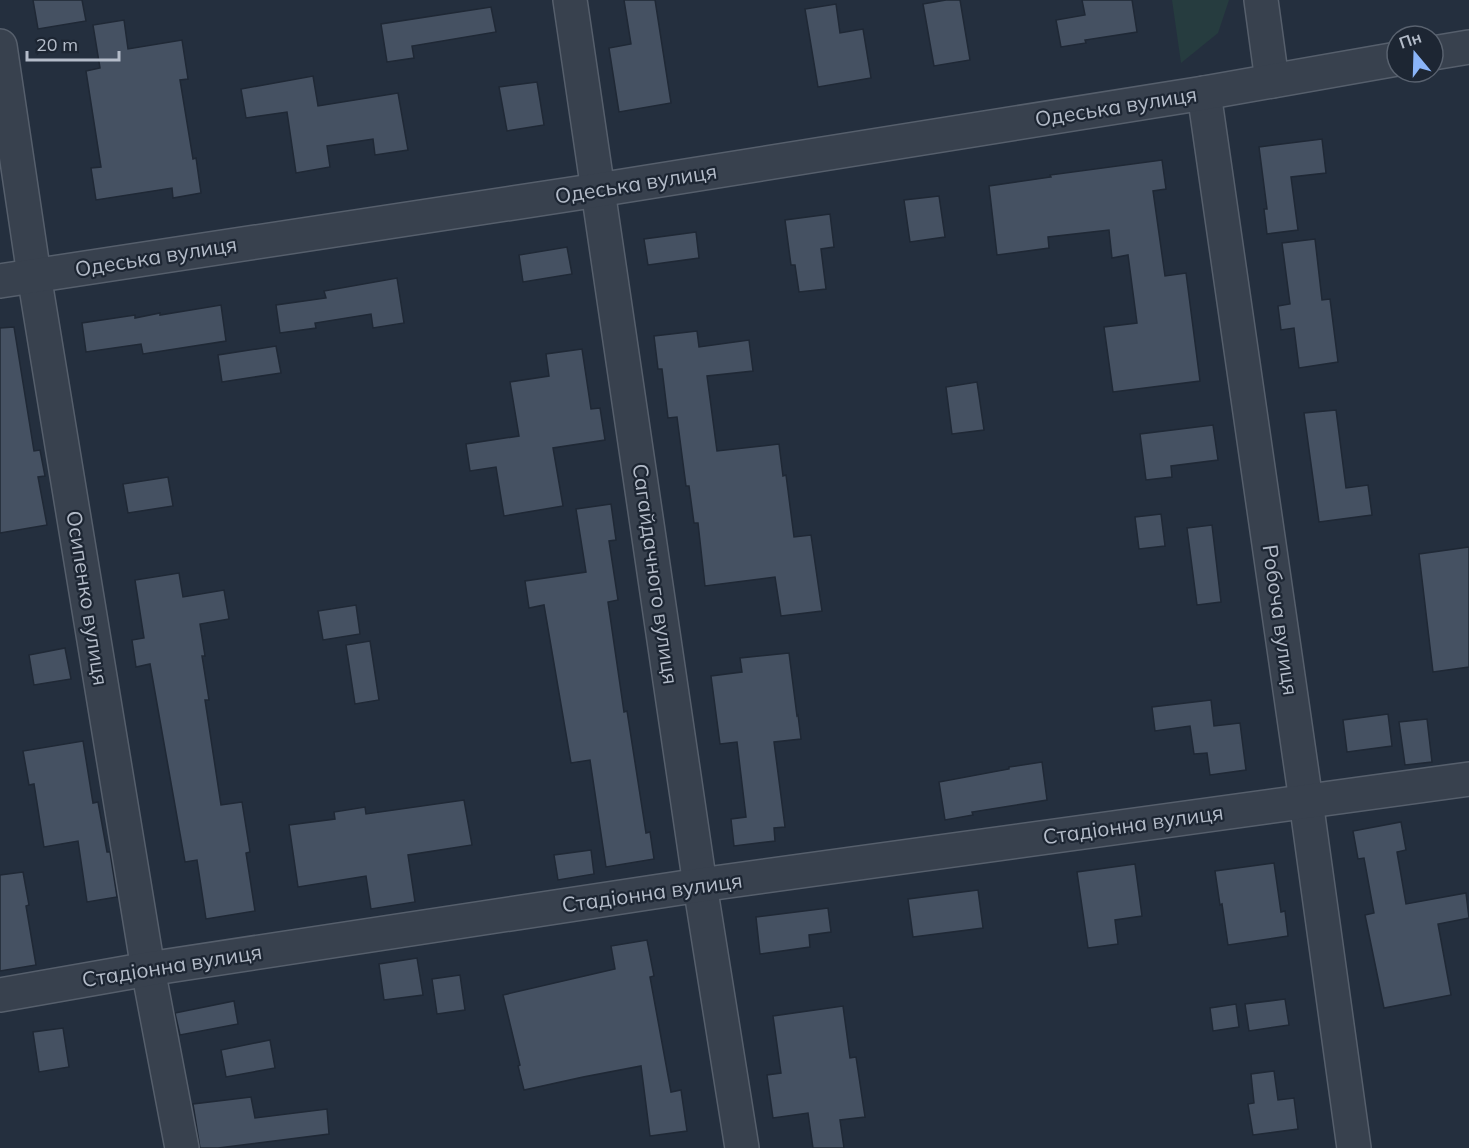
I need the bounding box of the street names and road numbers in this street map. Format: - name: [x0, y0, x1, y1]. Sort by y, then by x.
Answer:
- street label: Одеська вулиця: [1033, 80, 1199, 132]
- street label: Одеська вулиця: [553, 157, 719, 209]
- street label: Одеська вулиця: [73, 230, 239, 282]
- street label: Сагайдачного вулиця: [628, 462, 684, 686]
- street label: Осипенко вулиця: [61, 509, 115, 687]
- street label: Робоча вулиця: [1258, 543, 1304, 697]
- street label: Стадіонна вулиця: [1041, 798, 1225, 850]
- street label: Стадіонна вулиця: [560, 866, 744, 918]
- street label: Стадіонна вулиця: [80, 938, 264, 992]

